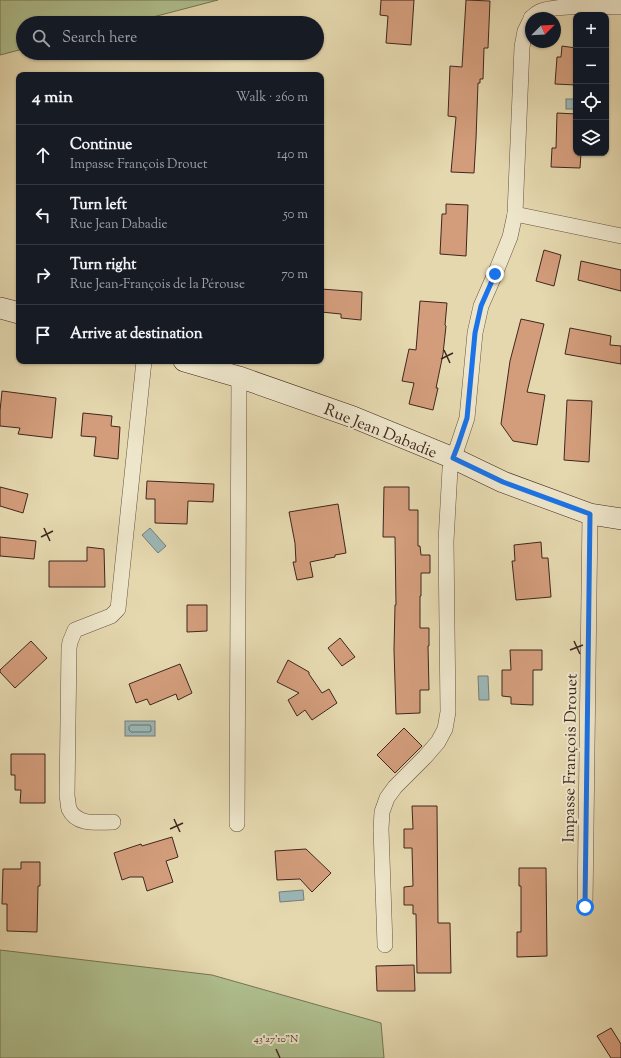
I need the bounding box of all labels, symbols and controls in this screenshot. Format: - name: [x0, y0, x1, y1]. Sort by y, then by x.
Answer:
- north arrow: [525, 12, 561, 48]
- map controls: [573, 12, 609, 156]
- button: +: [573, 12, 609, 48]
- search box: [16, 16, 324, 60]
- icon: search: [30, 27, 52, 49]
- text: Search here: [62, 28, 137, 49]
- button: −: [573, 48, 609, 84]
- button: locate: [573, 84, 609, 120]
- text: 4 min: [32, 86, 73, 110]
- text: Walk · 260 m: [236, 89, 308, 107]
- button: layers: [573, 120, 609, 156]
- text: Continue: [70, 135, 132, 156]
- icon: ahead: [32, 144, 54, 166]
- text: 140 m: [277, 146, 308, 164]
- text: Impasse François Drouet: [70, 156, 207, 174]
- text: Turn left: [70, 195, 127, 216]
- icon: left: [32, 204, 54, 226]
- text: 50 m: [283, 206, 308, 224]
- text: Rue Jean Dabadie: [70, 216, 168, 234]
- text: Turn right: [70, 255, 136, 276]
- icon: right: [32, 264, 54, 286]
- route end: [486, 265, 504, 283]
- text: 70 m: [281, 266, 308, 284]
- text: Rue Jean-François de la Pérouse: [70, 276, 245, 294]
- icon: arrive: [32, 324, 54, 346]
- text: Arrive at destination: [70, 324, 203, 345]
- street label: Rue Jean Dabadie: [320, 399, 440, 465]
- street label: Impasse François Drouet: [559, 673, 584, 843]
- route start: [576, 898, 594, 916]
- text: 43°27'10"N: [254, 1032, 298, 1047]

